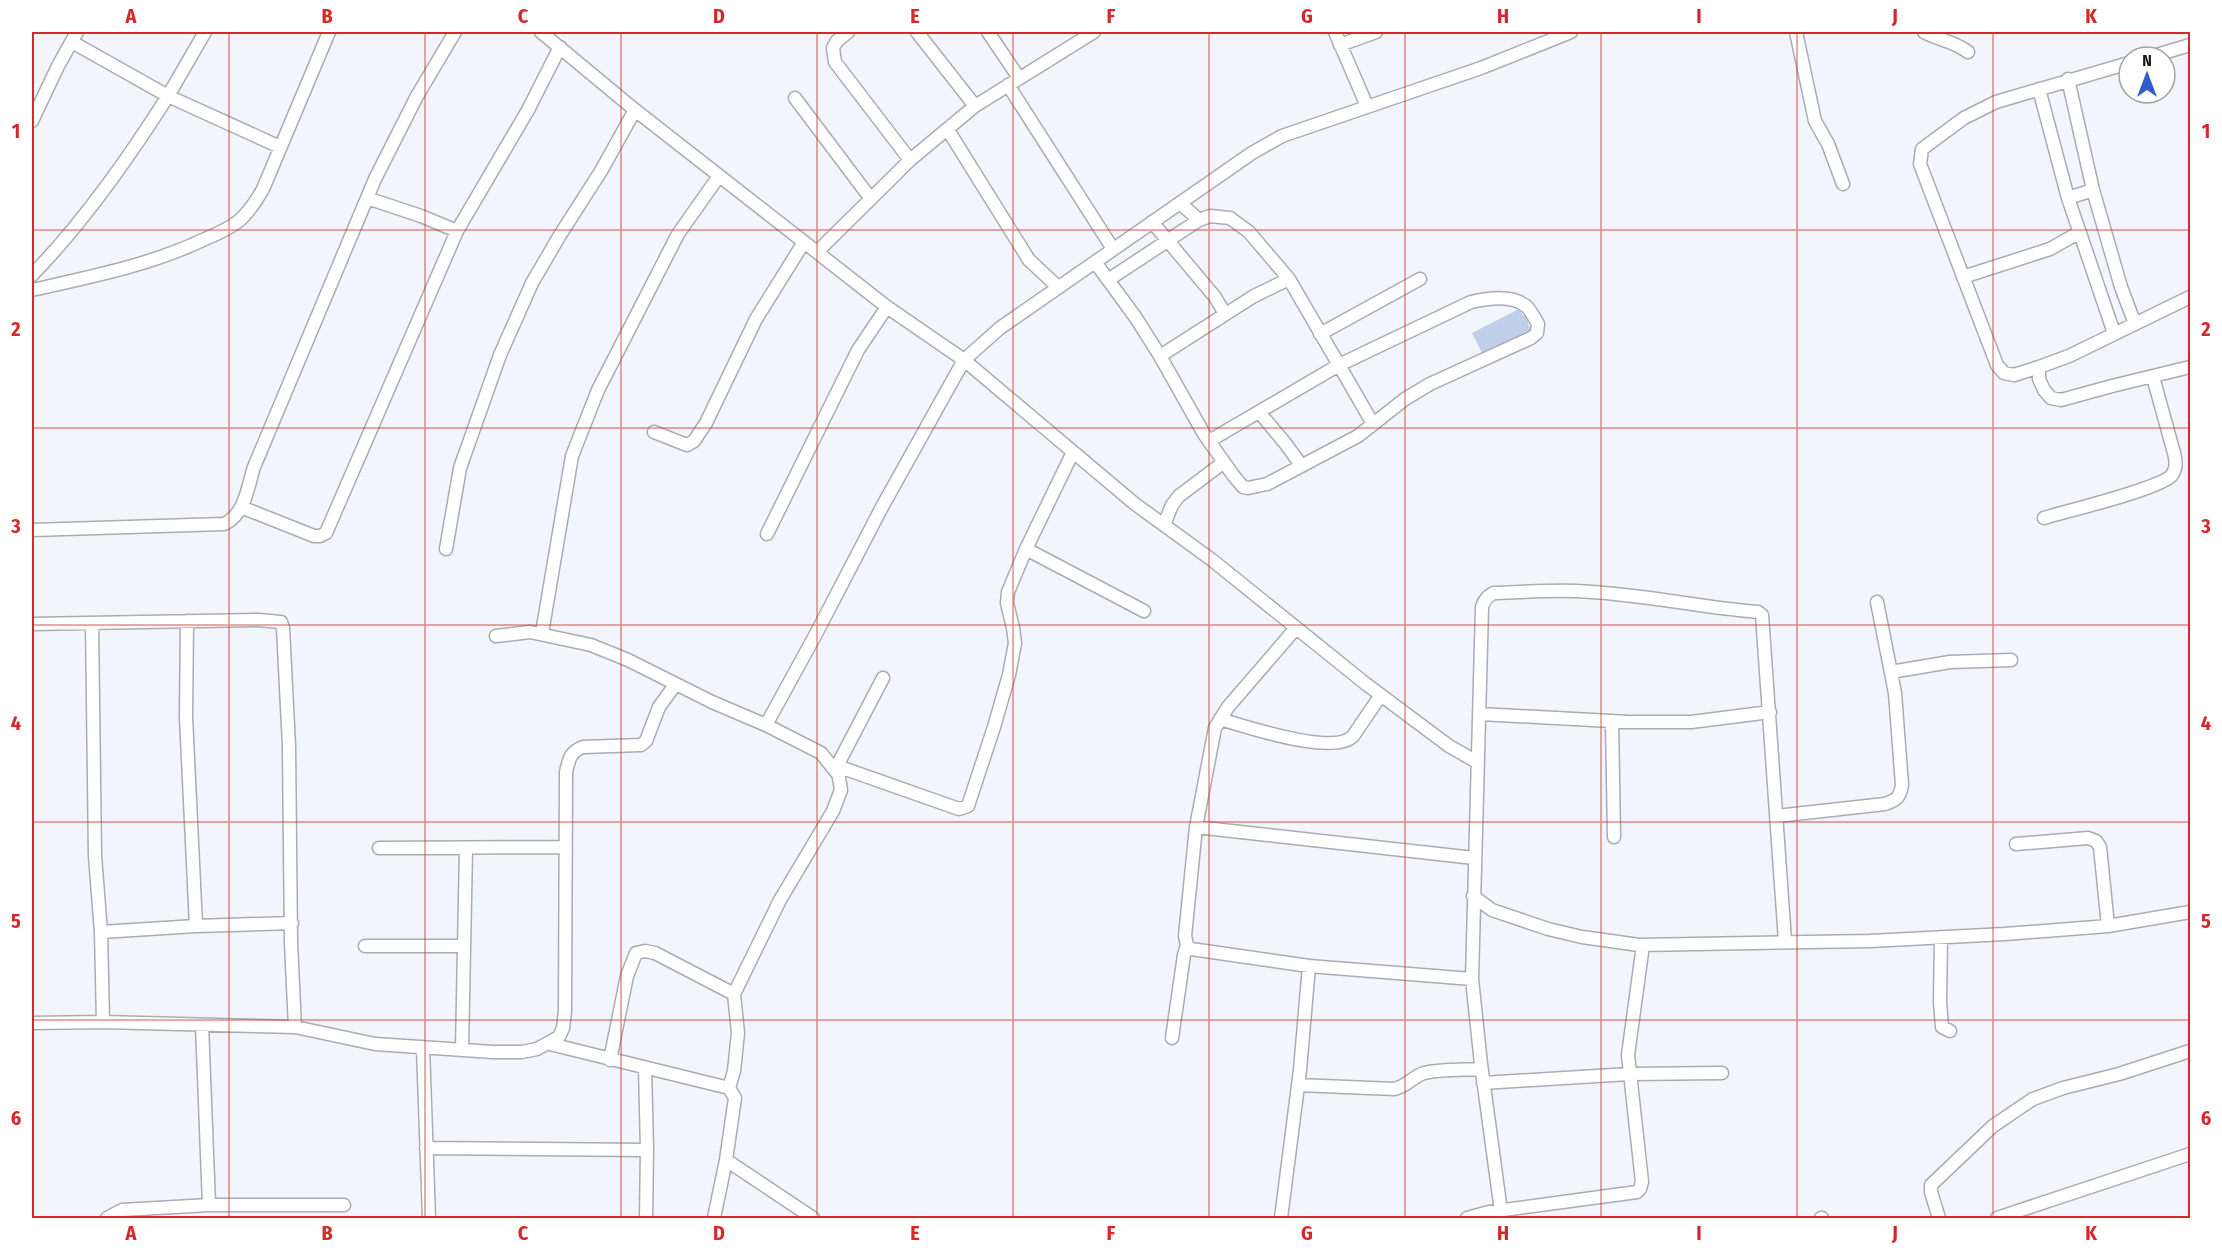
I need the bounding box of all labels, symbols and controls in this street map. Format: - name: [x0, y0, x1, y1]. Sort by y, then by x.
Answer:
- text: A: [125, 4, 138, 28]
- text: B: [321, 4, 333, 28]
- text: C: [518, 4, 529, 28]
- text: D: [713, 4, 725, 28]
- text: E: [910, 4, 920, 28]
- text: F: [1107, 4, 1116, 28]
- text: G: [1301, 4, 1313, 28]
- text: H: [1497, 4, 1509, 28]
- text: I: [1696, 4, 1702, 28]
- text: J: [1891, 4, 1898, 28]
- text: K: [2085, 4, 2097, 28]
- north arrow: [2117, 45, 2177, 105]
- text: N: [2142, 51, 2152, 70]
- text: 1: [12, 119, 20, 143]
- text: 1: [2202, 119, 2210, 143]
- text: 2: [10, 317, 21, 341]
- text: 2: [2200, 317, 2211, 341]
- text: 3: [10, 514, 21, 538]
- text: 3: [2200, 514, 2211, 538]
- text: 4: [11, 711, 21, 735]
- text: 4: [2201, 711, 2211, 735]
- text: 5: [11, 909, 21, 933]
- text: 5: [2201, 909, 2211, 933]
- text: 6: [11, 1106, 21, 1130]
- text: 6: [2201, 1106, 2211, 1130]
- text: A: [125, 1221, 138, 1245]
- text: B: [321, 1221, 333, 1245]
- text: C: [518, 1221, 529, 1245]
- text: D: [713, 1221, 725, 1245]
- text: E: [910, 1221, 920, 1245]
- text: F: [1107, 1221, 1116, 1245]
- text: G: [1301, 1221, 1313, 1245]
- text: H: [1497, 1221, 1509, 1245]
- text: I: [1696, 1221, 1702, 1245]
- text: J: [1891, 1221, 1898, 1245]
- text: K: [2085, 1221, 2097, 1245]

